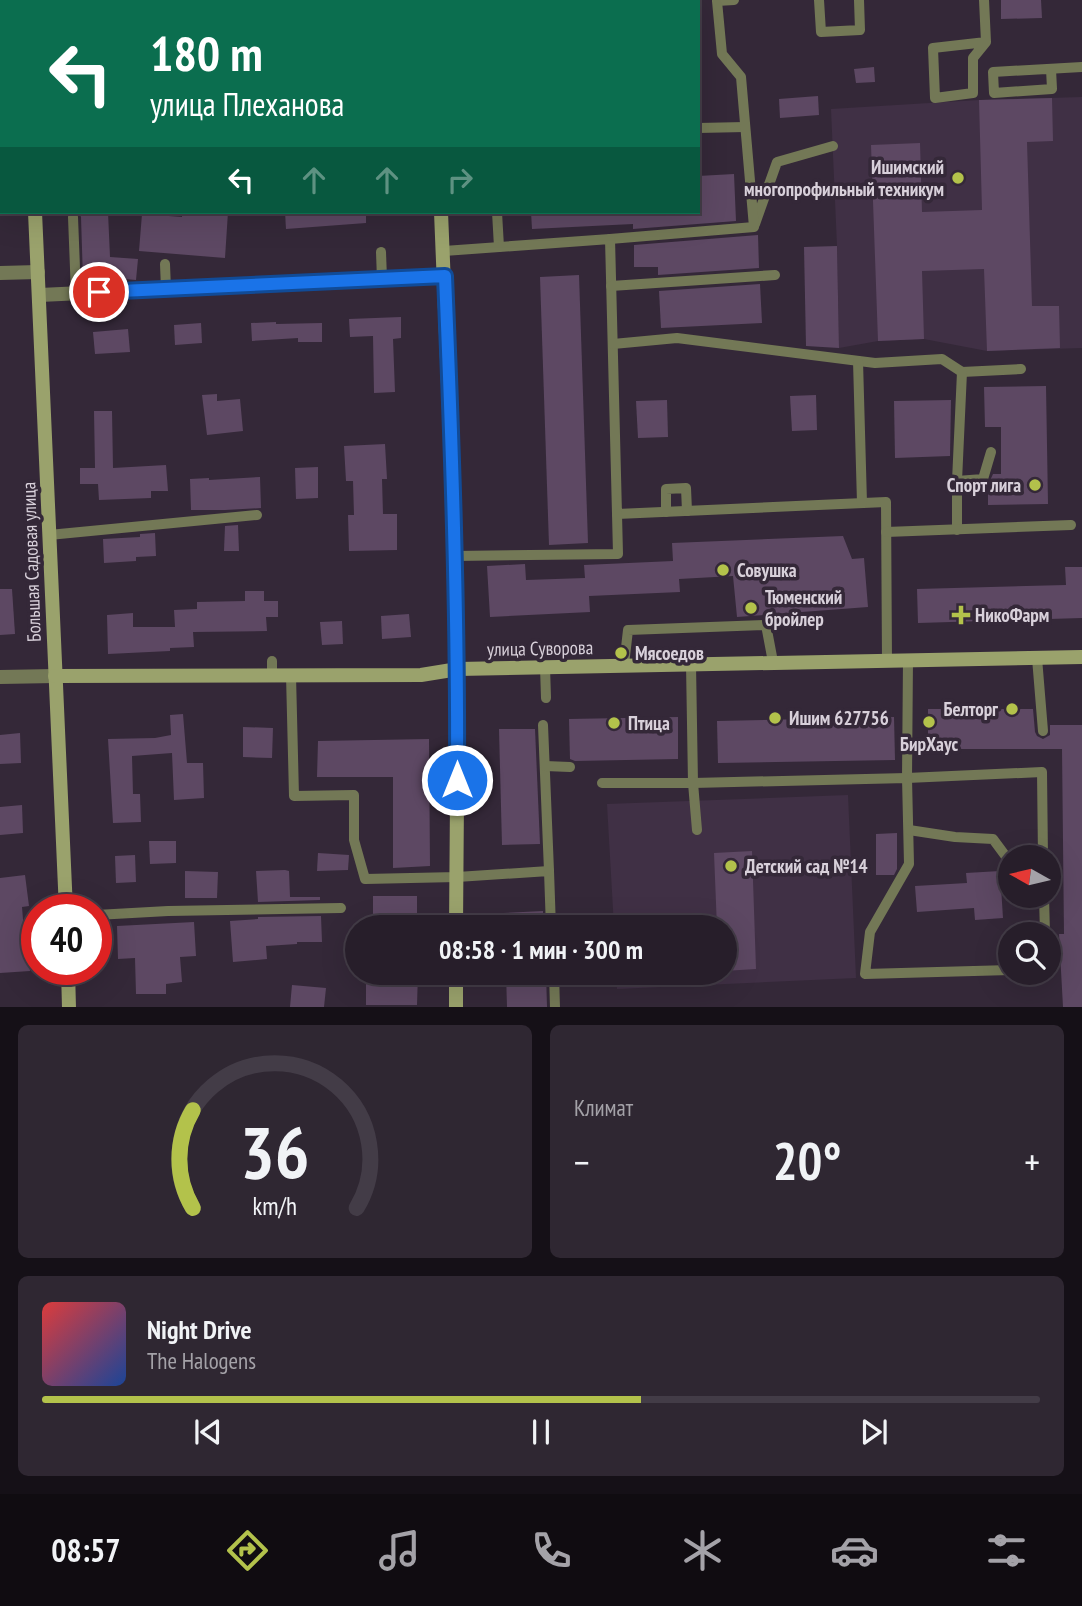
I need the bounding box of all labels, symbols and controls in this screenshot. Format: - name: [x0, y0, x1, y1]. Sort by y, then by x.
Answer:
- text: 180 m: [150, 21, 263, 85]
- icon: left: [35, 28, 126, 119]
- text: улица Плеханова: [150, 83, 344, 125]
- place label: Ишимский многопрофильный техникум: [744, 155, 944, 201]
- icon: left: [222, 161, 260, 199]
- icon: ahead: [295, 161, 333, 199]
- icon: ahead: [368, 161, 406, 199]
- icon: right: [441, 161, 479, 199]
- marker: Ишимский многопрофильный техникум: [950, 170, 966, 186]
- pin: [69, 262, 129, 322]
- icon: arrive: [80, 273, 118, 311]
- place label: Спорт лига: [947, 473, 1021, 497]
- marker: Спорт лига: [1027, 477, 1043, 493]
- street label: Большая Садовая улица: [16, 482, 46, 642]
- place label: Совушка: [737, 558, 797, 582]
- marker: Совушка: [715, 562, 731, 578]
- place label: Тюменский бройлер: [765, 585, 842, 631]
- marker: Тюменский бройлер: [743, 600, 759, 616]
- place label: НикоФарм: [975, 603, 1049, 627]
- marker: НикоФарм: [953, 607, 969, 623]
- street label: улица Суворова: [487, 635, 593, 661]
- place label: Мясоедов: [635, 641, 704, 665]
- marker: Мясоедов: [613, 645, 629, 661]
- place label: Белторг: [943, 697, 998, 721]
- marker: Белторг: [1004, 701, 1020, 717]
- place label: Ишим 627756: [789, 706, 889, 730]
- marker: Ишим 627756: [767, 710, 783, 726]
- place label: Птица: [628, 711, 670, 735]
- marker: БирХаус: [921, 714, 937, 730]
- marker: Птица: [606, 715, 622, 731]
- place label: БирХаус: [900, 732, 958, 756]
- position arrow: [420, 743, 494, 817]
- north arrow: [998, 845, 1060, 908]
- map controls: [998, 845, 1061, 985]
- place label: Детский сад №14: [745, 854, 868, 878]
- marker: Детский сад №14: [723, 858, 739, 874]
- speed limit sign: 40: [21, 894, 112, 985]
- button: search: [998, 922, 1061, 985]
- text: 08:58 · 1 мин · 300 m: [439, 933, 643, 966]
- text: Климат: [574, 1093, 633, 1122]
- text: 36: [240, 1104, 310, 1198]
- text: 20°: [773, 1127, 841, 1194]
- text: −: [574, 1137, 590, 1186]
- text: +: [1024, 1137, 1040, 1186]
- text: km/h: [253, 1189, 297, 1221]
- text: Night Drive: [147, 1313, 252, 1346]
- text: The Halogens: [147, 1346, 256, 1375]
- icon: previous: [189, 1413, 227, 1451]
- icon: pause: [522, 1413, 560, 1451]
- icon: next: [855, 1413, 893, 1451]
- icon: directions: [223, 1526, 272, 1575]
- icon: music: [375, 1526, 424, 1575]
- icon: phone: [527, 1526, 576, 1575]
- icon: climate: [678, 1526, 727, 1575]
- icon: car: [830, 1526, 879, 1575]
- icon: filters: [982, 1526, 1031, 1575]
- text: 08:57: [51, 1529, 121, 1571]

